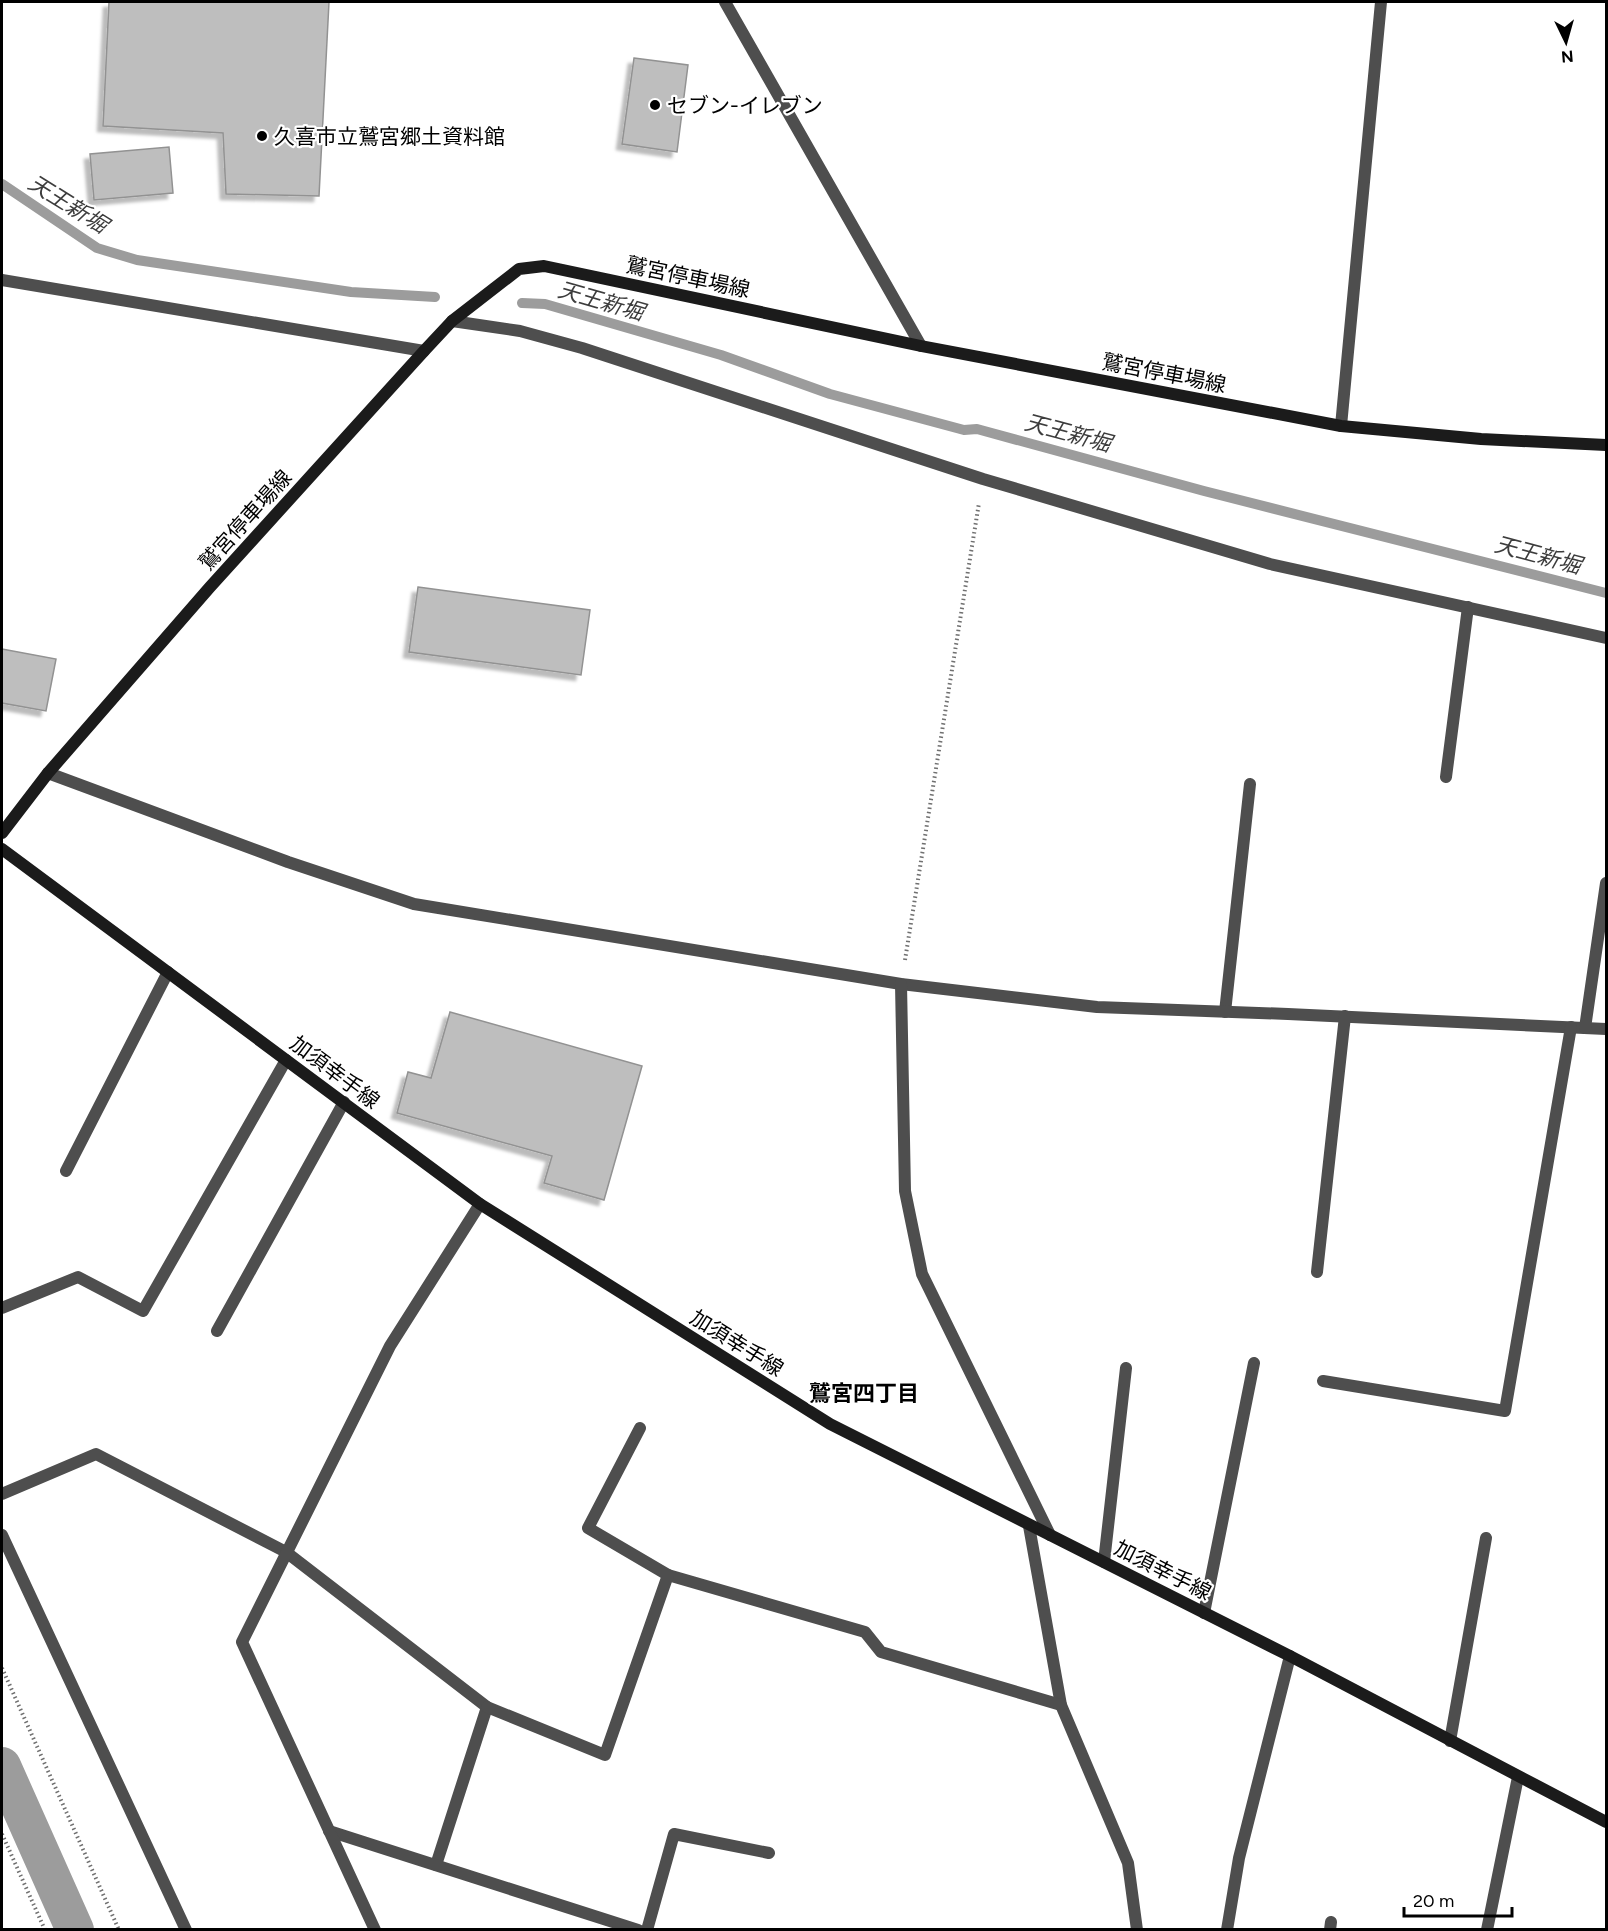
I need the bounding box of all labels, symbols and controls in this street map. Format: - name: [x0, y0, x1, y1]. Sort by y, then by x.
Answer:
- north arrow: [1536, 12, 1596, 72]
- text: N: [1560, 46, 1574, 66]
- place label: セブン-イレブン: [667, 93, 823, 118]
- marker: セブン-イレブン: [648, 98, 662, 112]
- place label: 久喜市立鷲宮郷土資料館: [274, 124, 505, 149]
- marker: 久喜市立鷲宮郷土資料館: [255, 129, 269, 143]
- water label: 天王新堀: [24, 169, 115, 240]
- street label: 鷲宮停車場線: [624, 252, 752, 302]
- water label: 天王新堀: [555, 276, 650, 327]
- street label: 鷲宮停車場線: [1100, 349, 1228, 397]
- water label: 天王新堀: [1022, 409, 1117, 458]
- street label: 鷲宮停車場線: [194, 465, 296, 575]
- water label: 天王新堀: [1492, 531, 1587, 580]
- street label: 加須幸手線: [286, 1030, 384, 1114]
- street label: 加須幸手線: [686, 1305, 788, 1381]
- district label: 鷲宮四丁目: [809, 1380, 919, 1407]
- street label: 加須幸手線: [1111, 1535, 1215, 1605]
- scale bar: [1404, 1880, 1512, 1918]
- text: 20 m: [1413, 1890, 1454, 1912]

